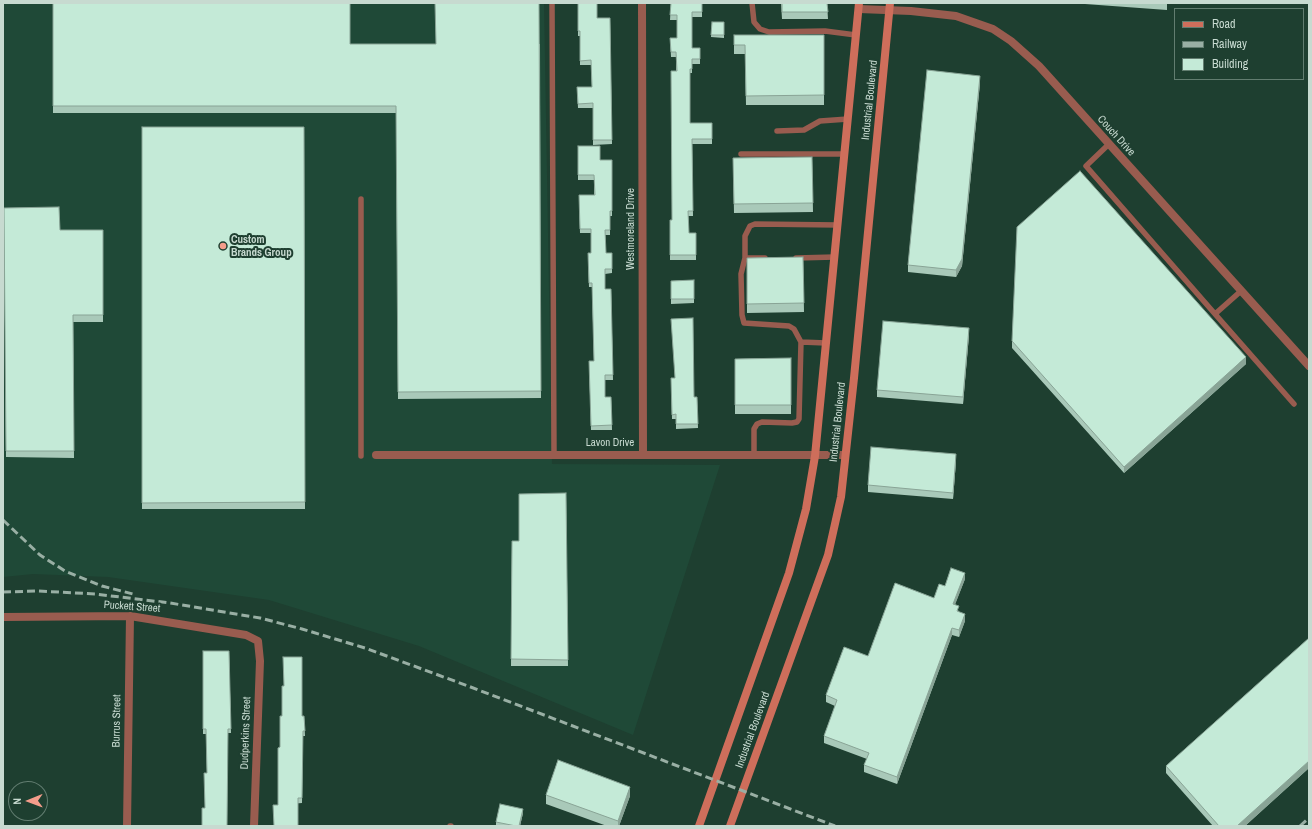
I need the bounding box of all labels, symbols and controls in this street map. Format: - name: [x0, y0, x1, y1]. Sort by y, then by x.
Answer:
- legend: [1174, 8, 1304, 80]
- text: Road: [1212, 16, 1236, 32]
- text: Railway: [1212, 36, 1247, 52]
- text: Building: [1212, 56, 1248, 72]
- street label: Industrial Boulevard: [859, 59, 881, 141]
- street label: Couch Drive: [1094, 113, 1138, 159]
- street label: Westmoreland Drive: [624, 188, 638, 270]
- place label: Custom Brands Group: [231, 233, 292, 259]
- marker: Custom Brands Group: [218, 241, 228, 251]
- street label: Industrial Boulevard: [827, 381, 849, 463]
- street label: Lavon Drive: [586, 436, 634, 450]
- street label: Puckett Street: [103, 598, 161, 616]
- street label: Industrial Boulevard: [733, 690, 773, 770]
- street label: Burrus Street: [110, 694, 124, 748]
- street label: Dudperkins Street: [238, 696, 254, 770]
- north arrow: [8, 781, 48, 821]
- text: N: [10, 798, 24, 805]

